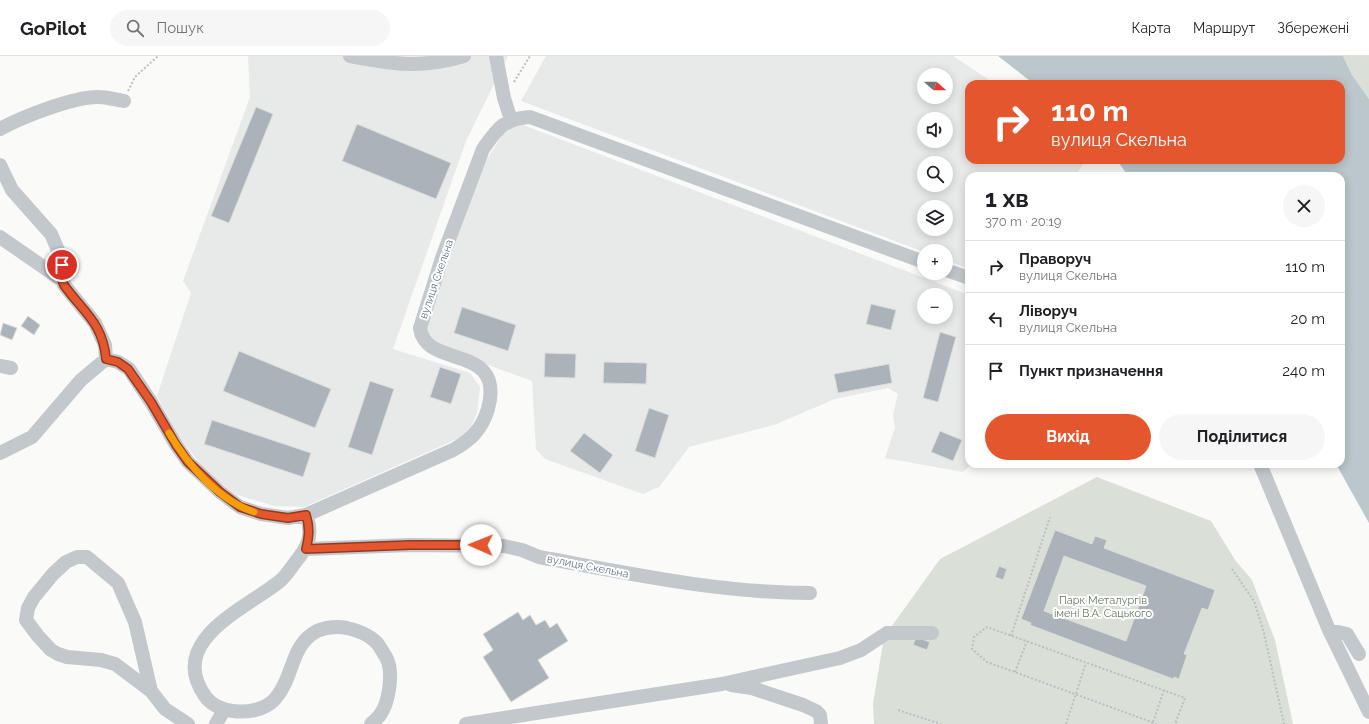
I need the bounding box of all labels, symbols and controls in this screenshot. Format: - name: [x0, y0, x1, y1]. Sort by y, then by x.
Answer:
- search box: [110, 10, 390, 46]
- text: GoPilot: [20, 17, 86, 39]
- icon: search: [124, 17, 146, 39]
- text: Пошук: [156, 19, 204, 37]
- text: Карта: [1132, 20, 1171, 36]
- text: Маршрут: [1193, 20, 1255, 36]
- text: Збережені: [1277, 20, 1349, 36]
- north arrow: [917, 68, 953, 104]
- map controls: [917, 68, 953, 324]
- text: 110 m: [1051, 95, 1129, 128]
- icon: right: [985, 96, 1037, 148]
- button: sound: [917, 112, 953, 148]
- text: вулиця Скельна: [1051, 129, 1187, 150]
- button: search: [917, 156, 953, 192]
- text: 1 хв: [985, 184, 1029, 213]
- button: close: [1283, 185, 1325, 227]
- button: layers: [917, 200, 953, 236]
- text: 370 m · 20:19: [985, 214, 1061, 229]
- street label: вулиця Скельна: [417, 238, 456, 321]
- button: +: [917, 244, 953, 280]
- pin: [45, 248, 79, 282]
- text: Праворуч: [1019, 250, 1091, 268]
- icon: arrive: [51, 254, 73, 276]
- icon: right: [985, 256, 1007, 278]
- text: 110 m: [1285, 258, 1325, 276]
- text: вулиця Скельна: [1019, 268, 1117, 283]
- button: −: [917, 288, 953, 324]
- text: Ліворуч: [1019, 302, 1077, 320]
- icon: left: [985, 308, 1007, 330]
- text: 20 m: [1290, 310, 1325, 328]
- text: вулиця Скельна: [1019, 320, 1117, 335]
- icon: arrive: [985, 360, 1007, 382]
- text: Пункт призначення: [1019, 362, 1163, 380]
- text: 240 m: [1282, 362, 1325, 380]
- button: Вихід: [985, 414, 1151, 460]
- button: Поділитися: [1159, 414, 1325, 460]
- position arrow: [460, 524, 502, 566]
- street label: вулиця Скельна: [546, 552, 630, 581]
- park label: Парк Металургів імені В.А. Сацького: [1054, 594, 1153, 620]

